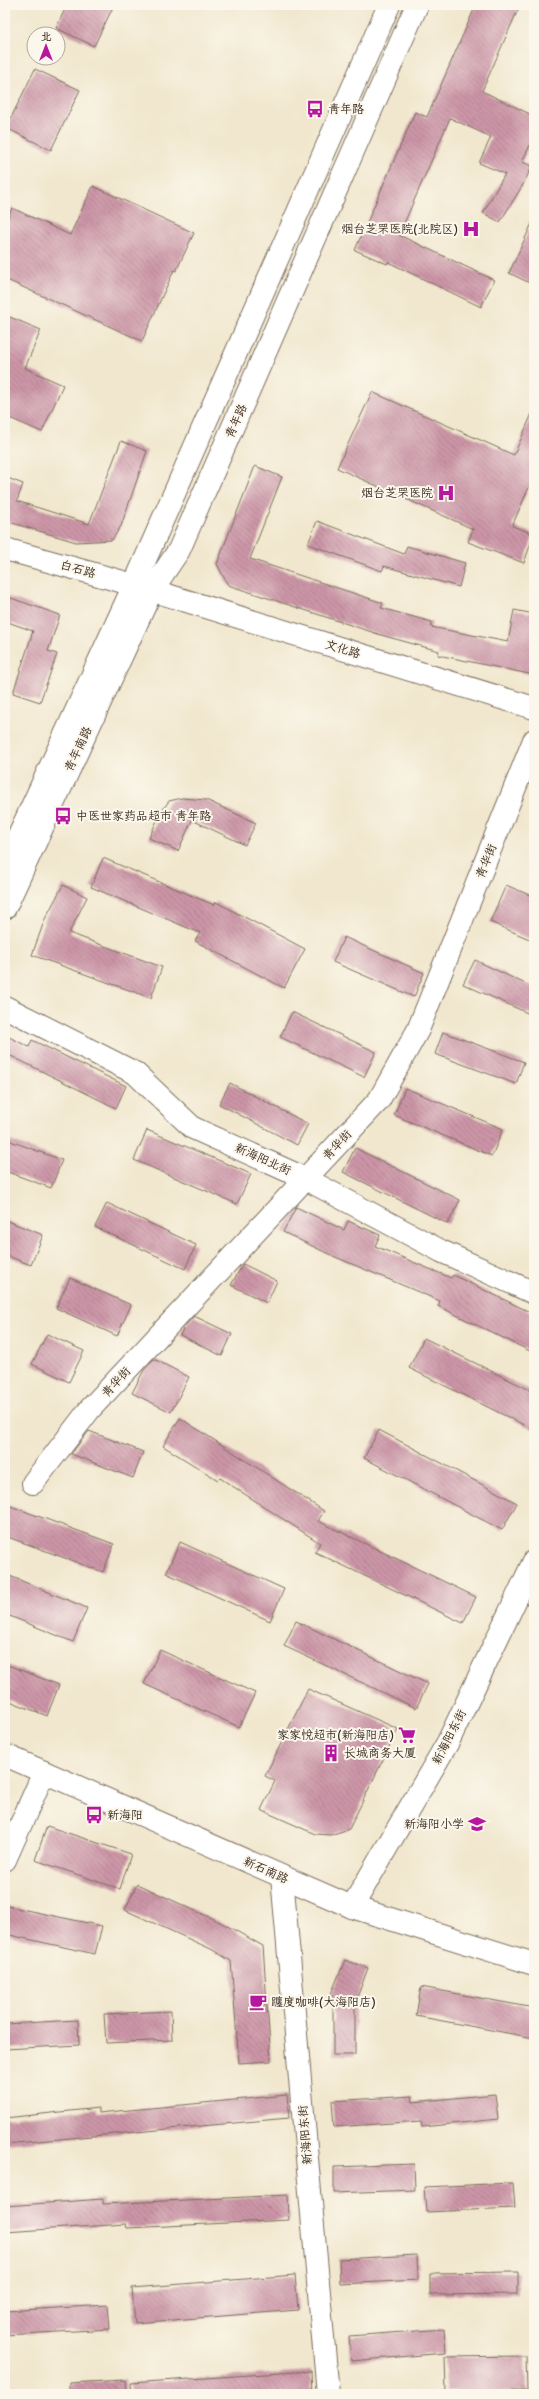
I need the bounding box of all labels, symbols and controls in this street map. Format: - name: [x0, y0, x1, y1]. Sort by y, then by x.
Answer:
- north arrow: [26, 26, 66, 66]
- text: 北: [41, 30, 52, 43]
- bus stop icon: 青年路: [305, 99, 325, 119]
- place label: 青年路: [328, 102, 364, 117]
- hospital icon: 烟台芝罘医院(北院区): [461, 219, 481, 239]
- place label: 烟台芝罘医院(北院区): [341, 222, 458, 237]
- street label: 青年路: [222, 402, 251, 441]
- hospital icon: 烟台芝罘医院: [436, 483, 456, 503]
- place label: 烟台芝罘医院: [361, 486, 433, 501]
- street label: 白石路: [58, 557, 97, 582]
- street label: 文化路: [323, 637, 362, 662]
- street label: 青年南路: [62, 724, 95, 774]
- bus stop icon: 中医世家药品超市 青年路: [53, 806, 73, 826]
- place label: 中医世家药品超市 青年路: [76, 809, 211, 824]
- street label: 青华街: [473, 842, 500, 881]
- street label: 青华街: [320, 1127, 355, 1164]
- street label: 新海阳北街: [232, 1140, 293, 1179]
- street label: 青华街: [99, 1364, 134, 1401]
- street label: 新海阳东街: [429, 1707, 470, 1767]
- supermarket icon: 家家悦超市(新海阳店): [397, 1725, 417, 1745]
- place label: 家家悦超市(新海阳店): [277, 1728, 394, 1743]
- building icon: 长城商务大厦: [321, 1743, 341, 1763]
- place label: 长城商务大厦: [344, 1746, 416, 1761]
- bus stop icon: 新海阳: [84, 1805, 104, 1825]
- place label: 新海阳: [107, 1808, 143, 1823]
- school or university icon: 新海阳小学: [467, 1814, 487, 1834]
- place label: 新海阳小学: [404, 1817, 464, 1832]
- street label: 新石南路: [241, 1854, 291, 1887]
- cafe icon: 躔度咖啡(大海阳店): [248, 1992, 268, 2012]
- place label: 躔度咖啡(大海阳店): [271, 1995, 376, 2010]
- street label: 新海阳东街: [295, 2104, 316, 2166]

